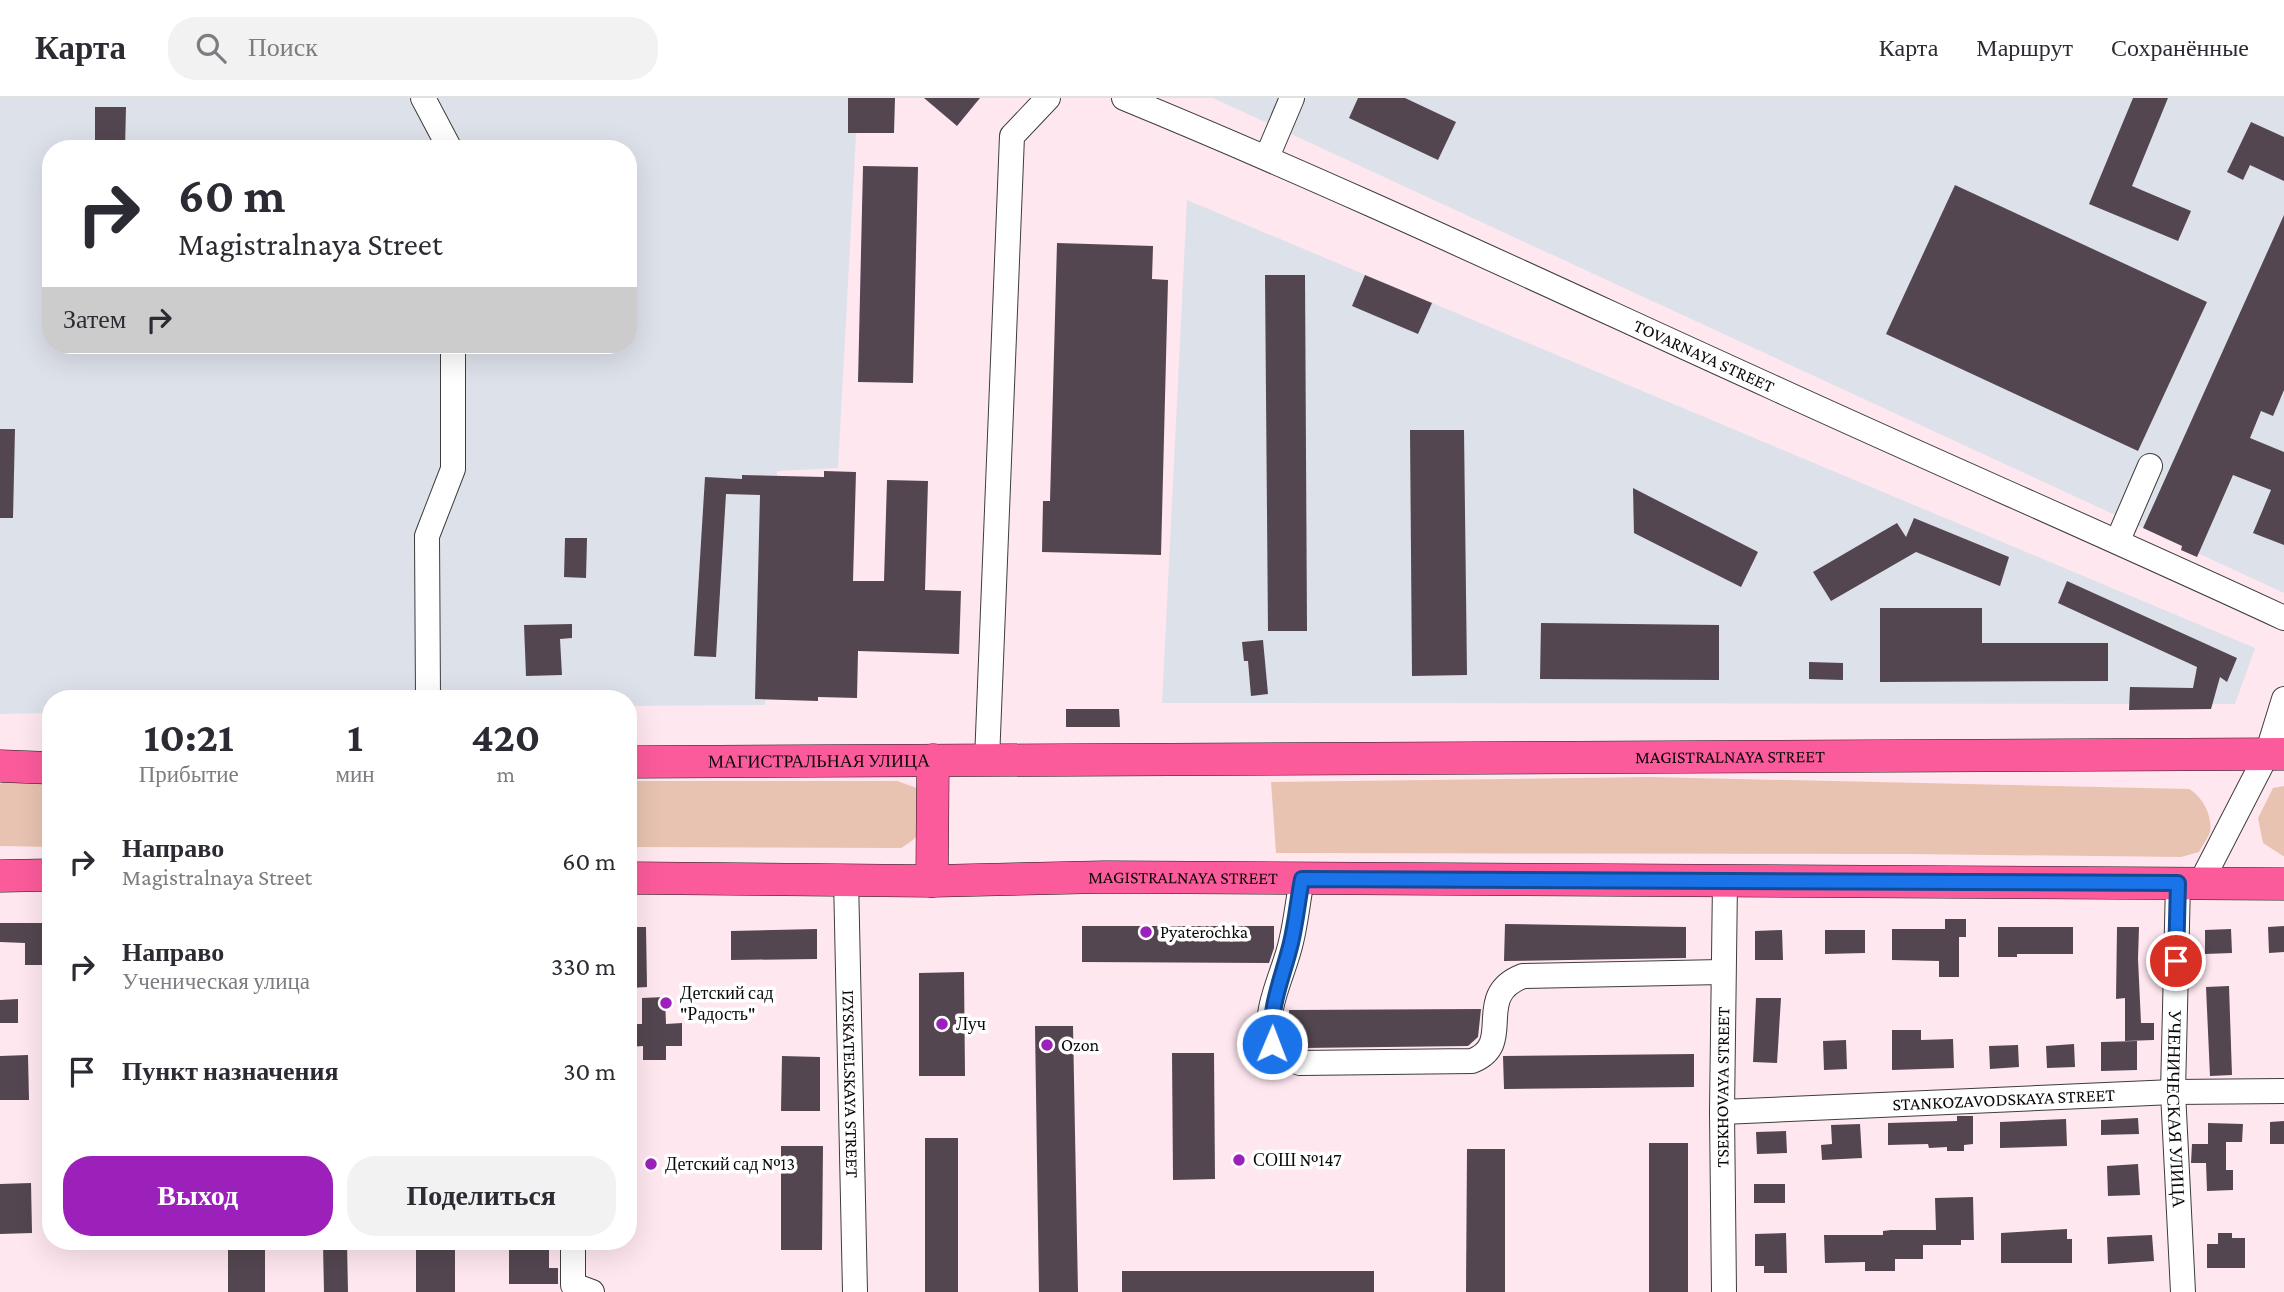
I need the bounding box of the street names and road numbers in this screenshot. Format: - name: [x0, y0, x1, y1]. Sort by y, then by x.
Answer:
- street label: TOVARNAYA STREET: [1631, 315, 1778, 397]
- street label: MAGISTRALNAYA STREET: [1635, 746, 1825, 767]
- street label: МАГИСТРАЛЬНАЯ УЛИЦА: [708, 751, 930, 772]
- street label: MAGISTRALNAYA STREET: [1088, 867, 1278, 888]
- street label: IZYSKATELSKAYA STREET: [838, 990, 863, 1178]
- street label: TSEKHOVAYA STREET: [1712, 1006, 1733, 1168]
- street label: УЧЕНИЧЕСКАЯ УЛИЦА: [2163, 1009, 2189, 1209]
- street label: STANKOZAVODSKAYA STREET: [1892, 1085, 2116, 1114]

